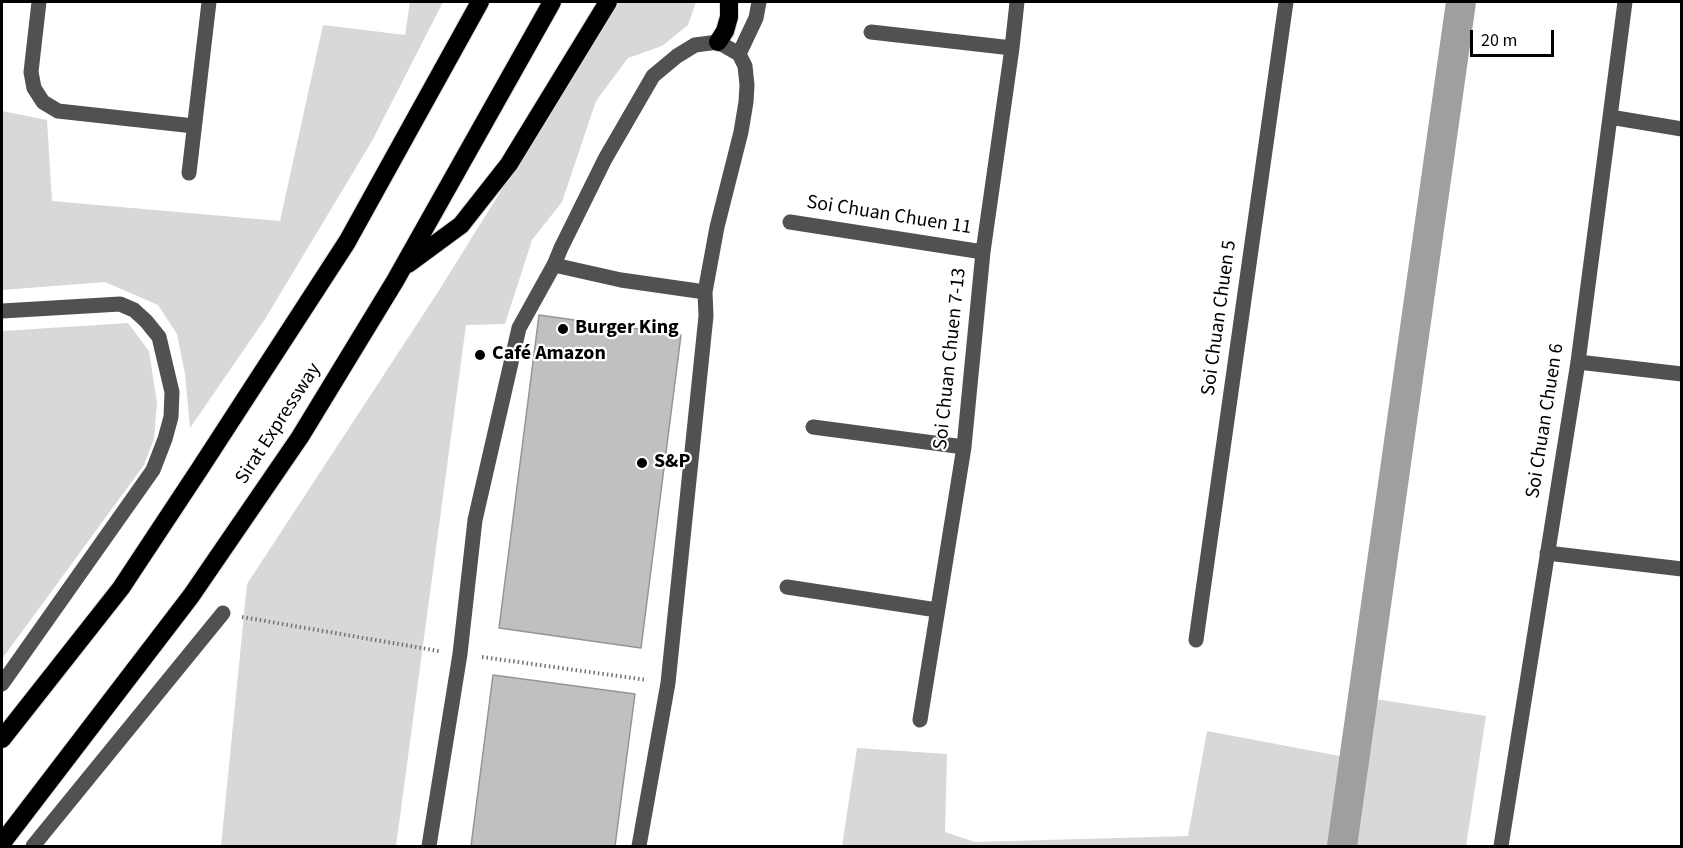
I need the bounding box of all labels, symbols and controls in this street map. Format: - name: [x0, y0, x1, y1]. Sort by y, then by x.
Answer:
- scale bar: [1473, 18, 1557, 56]
- text: 20 m: [1481, 28, 1517, 53]
- street label: Soi Chuan Chuen 11: [805, 191, 973, 241]
- street label: Soi Chuan Chuen 5: [1197, 239, 1243, 397]
- street label: Soi Chuan Chuen 7-13: [930, 267, 972, 451]
- place label: Burger King: [575, 317, 679, 341]
- marker: Burger King: [556, 322, 570, 336]
- street label: Soi Chuan Chuen 6: [1522, 342, 1570, 500]
- place label: Café Amazon: [492, 343, 606, 367]
- marker: Café Amazon: [473, 348, 487, 362]
- street label: Sirat Expressway: [231, 359, 327, 489]
- place label: S&P: [654, 451, 690, 475]
- marker: S&P: [635, 456, 649, 470]

